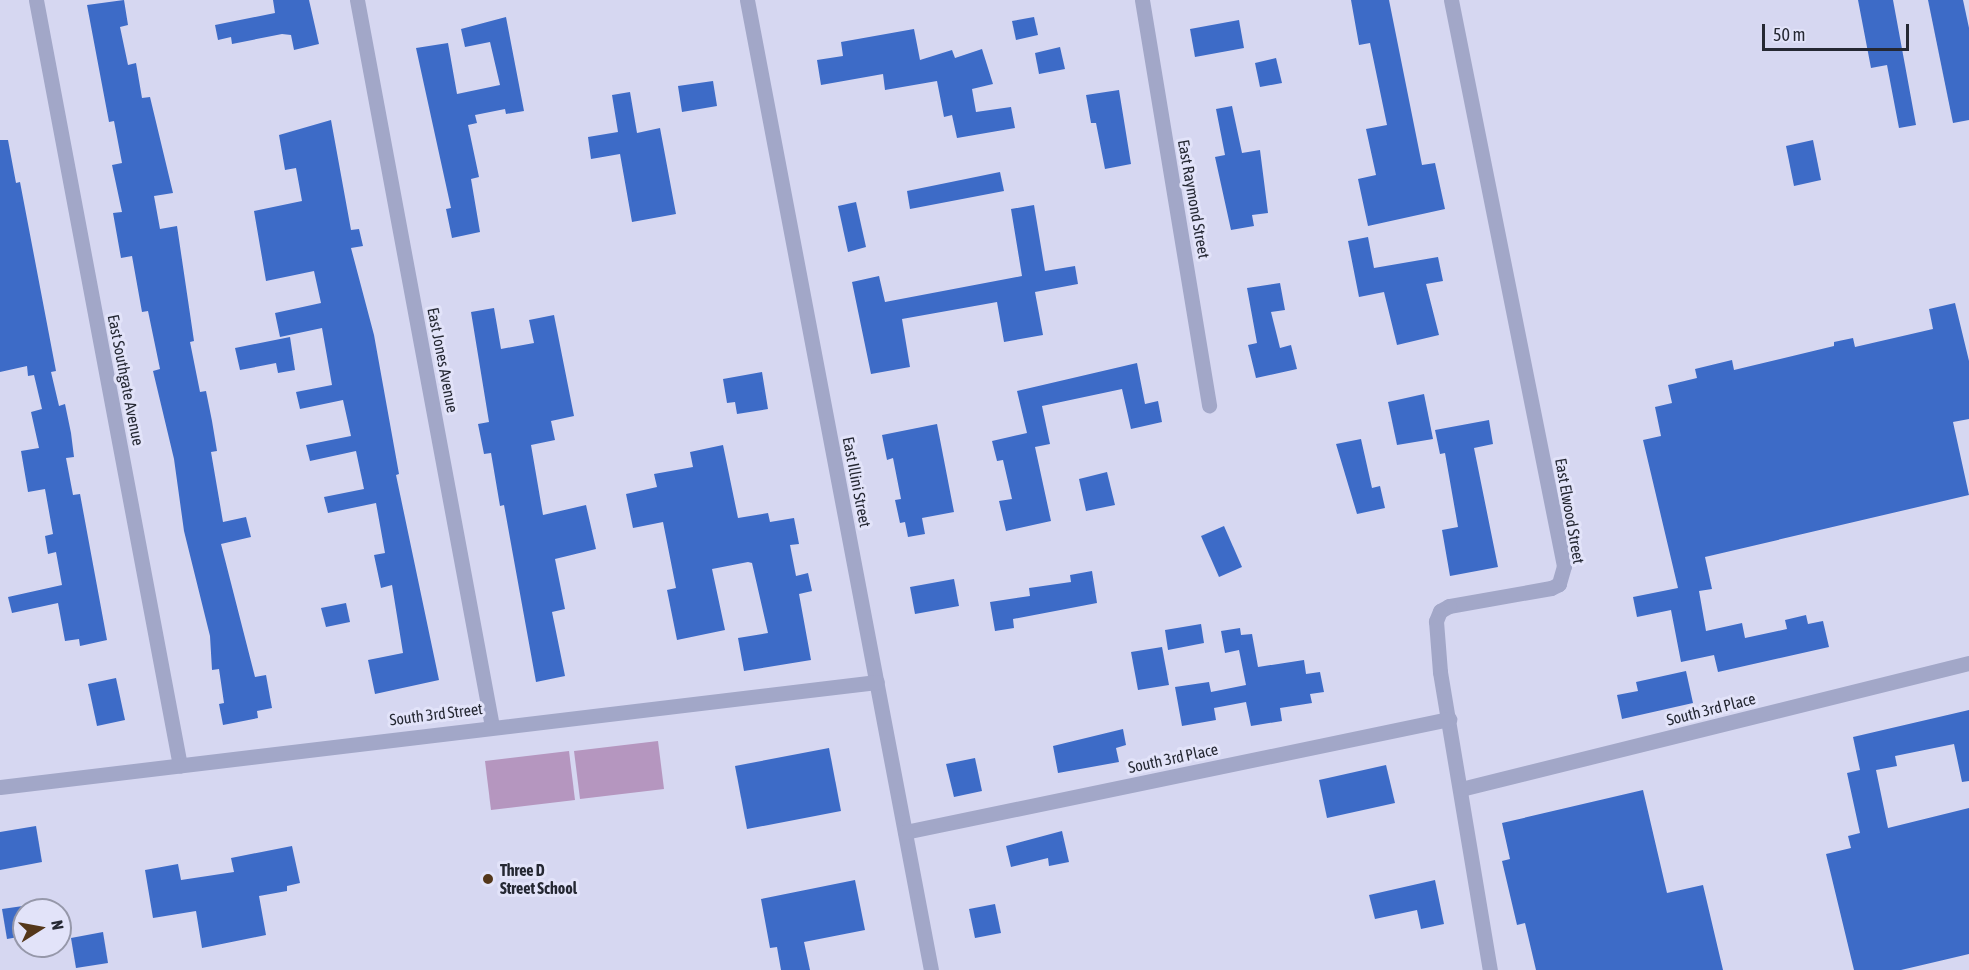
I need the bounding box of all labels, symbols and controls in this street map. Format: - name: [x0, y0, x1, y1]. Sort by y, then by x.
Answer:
- scale bar: [1765, 12, 1912, 50]
- text: 50 m: [1773, 24, 1805, 45]
- street label: East Raymond Street: [1174, 138, 1214, 260]
- street label: East Jones Avenue: [423, 306, 463, 414]
- street label: East Southgate Avenue: [104, 313, 148, 447]
- street label: East Illini Street: [839, 435, 875, 529]
- street label: East Elwood Street: [1551, 457, 1589, 565]
- street label: South 3rd Place: [1664, 689, 1758, 729]
- street label: South 3rd Street: [388, 699, 484, 729]
- street label: South 3rd Place: [1126, 739, 1220, 777]
- place label: Three D Street School: [500, 860, 577, 898]
- marker: Three D Street School: [481, 872, 495, 886]
- north arrow: [12, 898, 72, 958]
- text: N: [48, 919, 67, 931]

